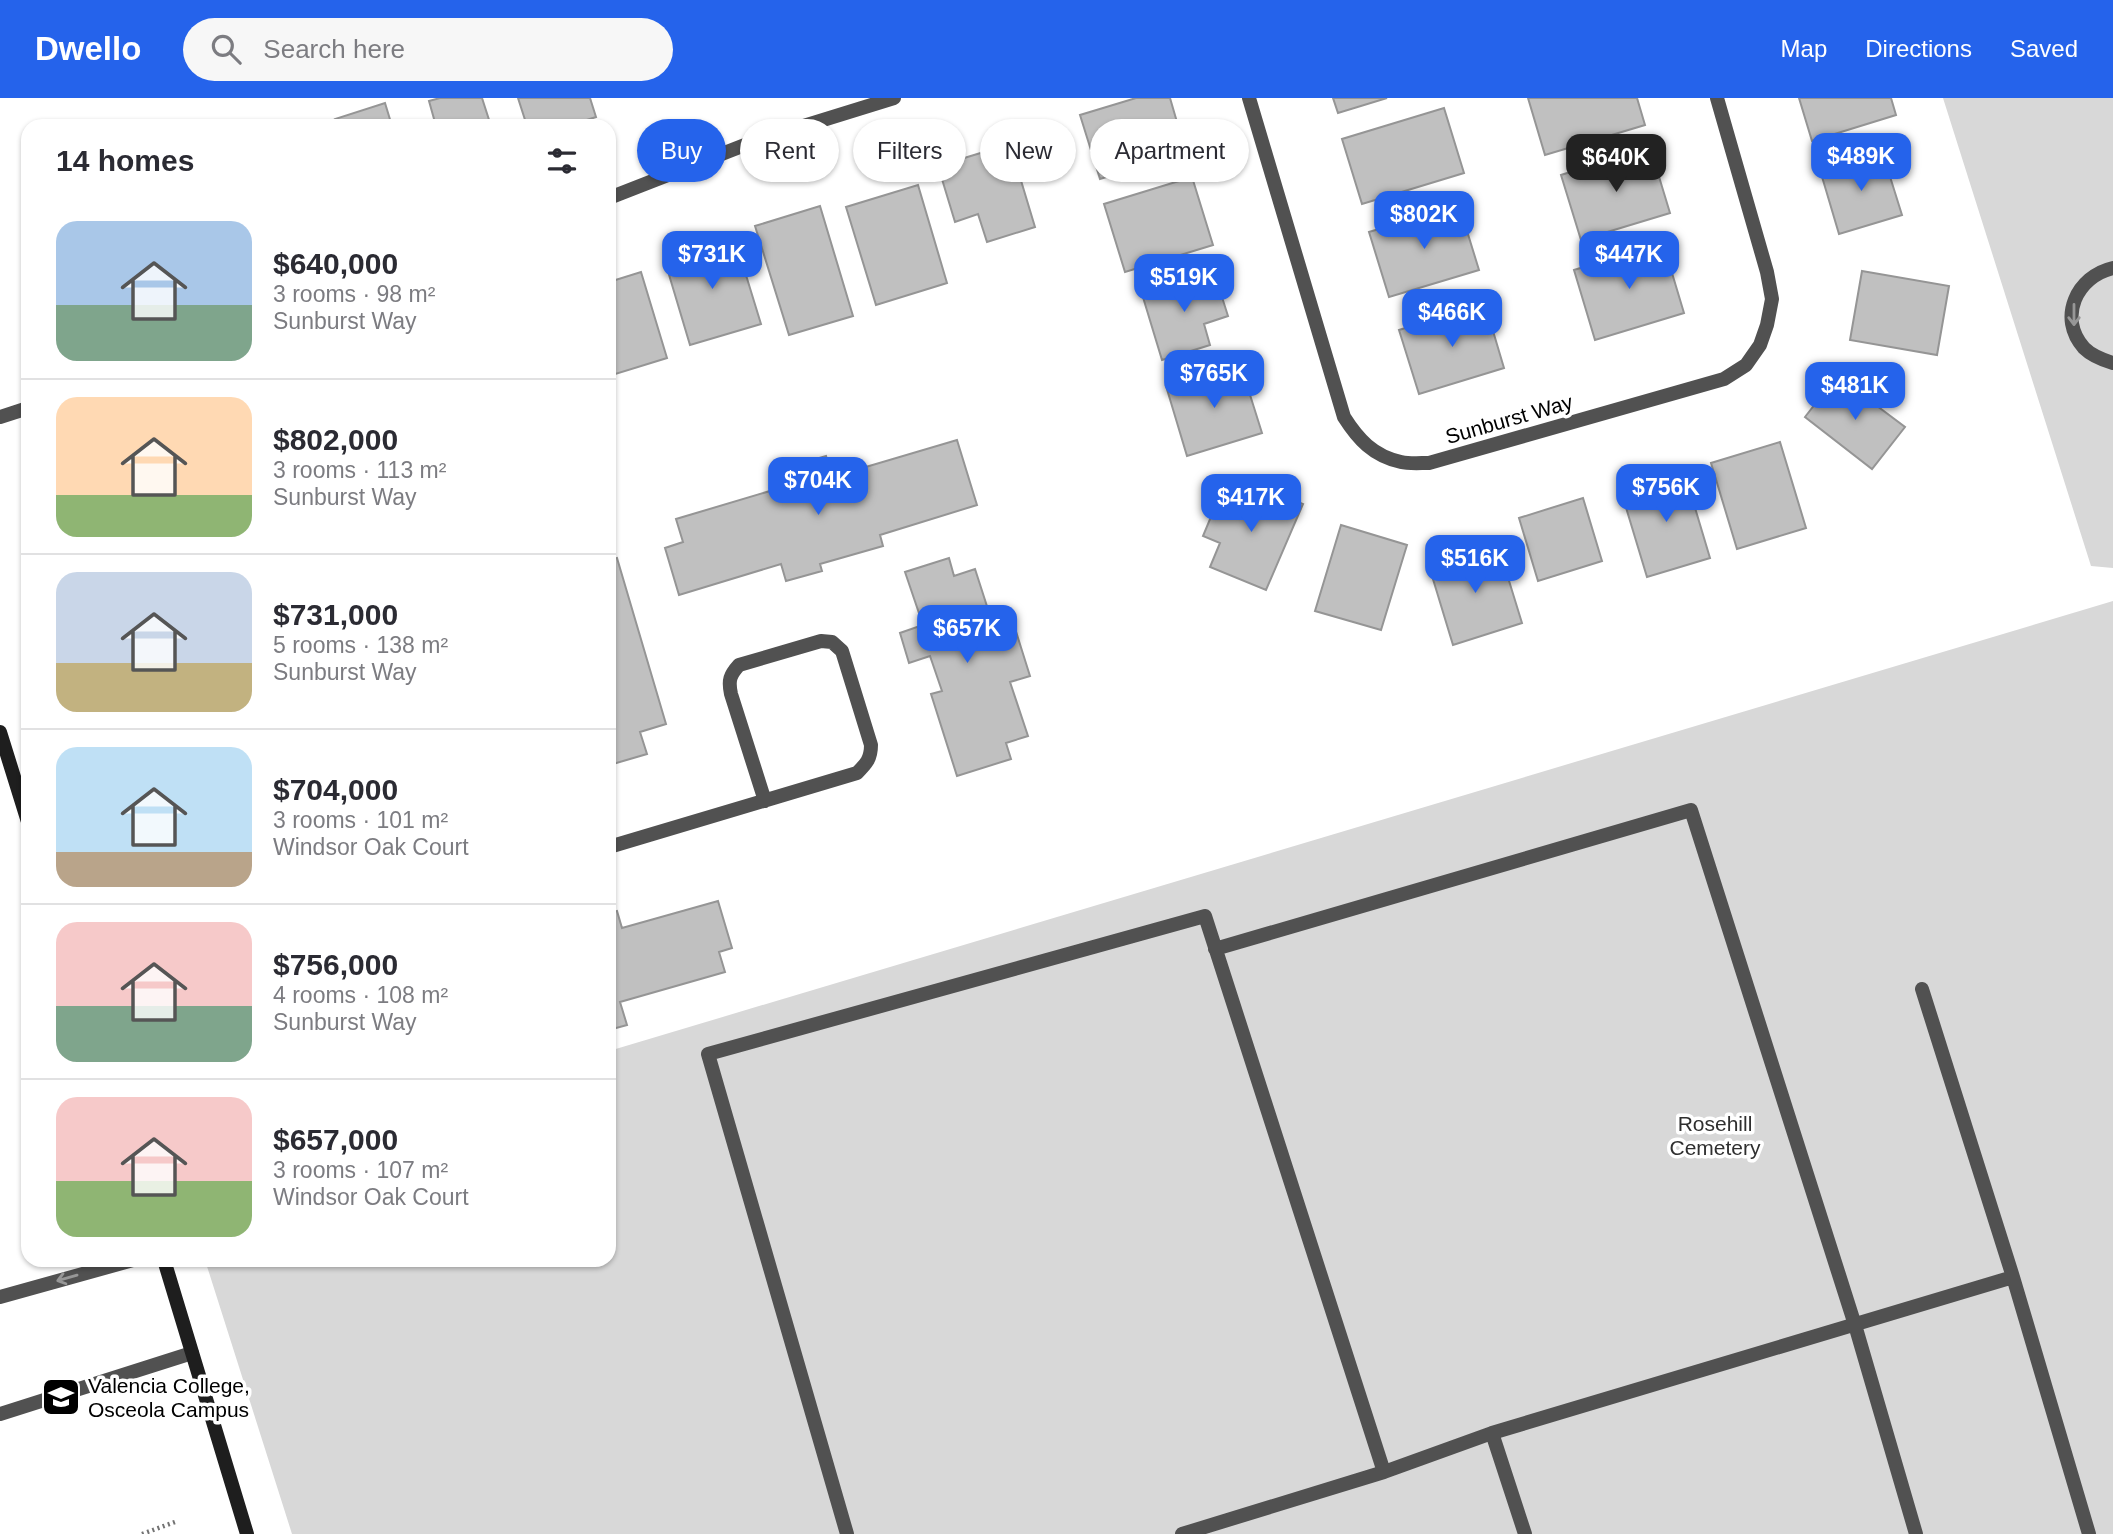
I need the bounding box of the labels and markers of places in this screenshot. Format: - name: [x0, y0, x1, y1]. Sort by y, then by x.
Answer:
- pin: $640K: [1567, 134, 1665, 194]
- pin: $489K: [1812, 134, 1910, 193]
- pin: $802K: [1375, 192, 1473, 251]
- pin: $731K: [663, 232, 761, 291]
- pin: $447K: [1580, 232, 1678, 291]
- pin: $519K: [1135, 254, 1233, 314]
- pin: $466K: [1403, 289, 1501, 349]
- pin: $765K: [1165, 350, 1263, 410]
- pin: $481K: [1806, 362, 1904, 422]
- pin: $704K: [769, 458, 867, 517]
- pin: $756K: [1617, 464, 1715, 524]
- pin: $417K: [1202, 474, 1300, 534]
- pin: $516K: [1426, 536, 1524, 595]
- pin: $657K: [918, 606, 1016, 665]
- place label: Valencia College, Osceola Campus: [88, 1374, 250, 1421]
- school or university icon: Valencia College, Osceola Campus: [40, 1376, 82, 1418]

